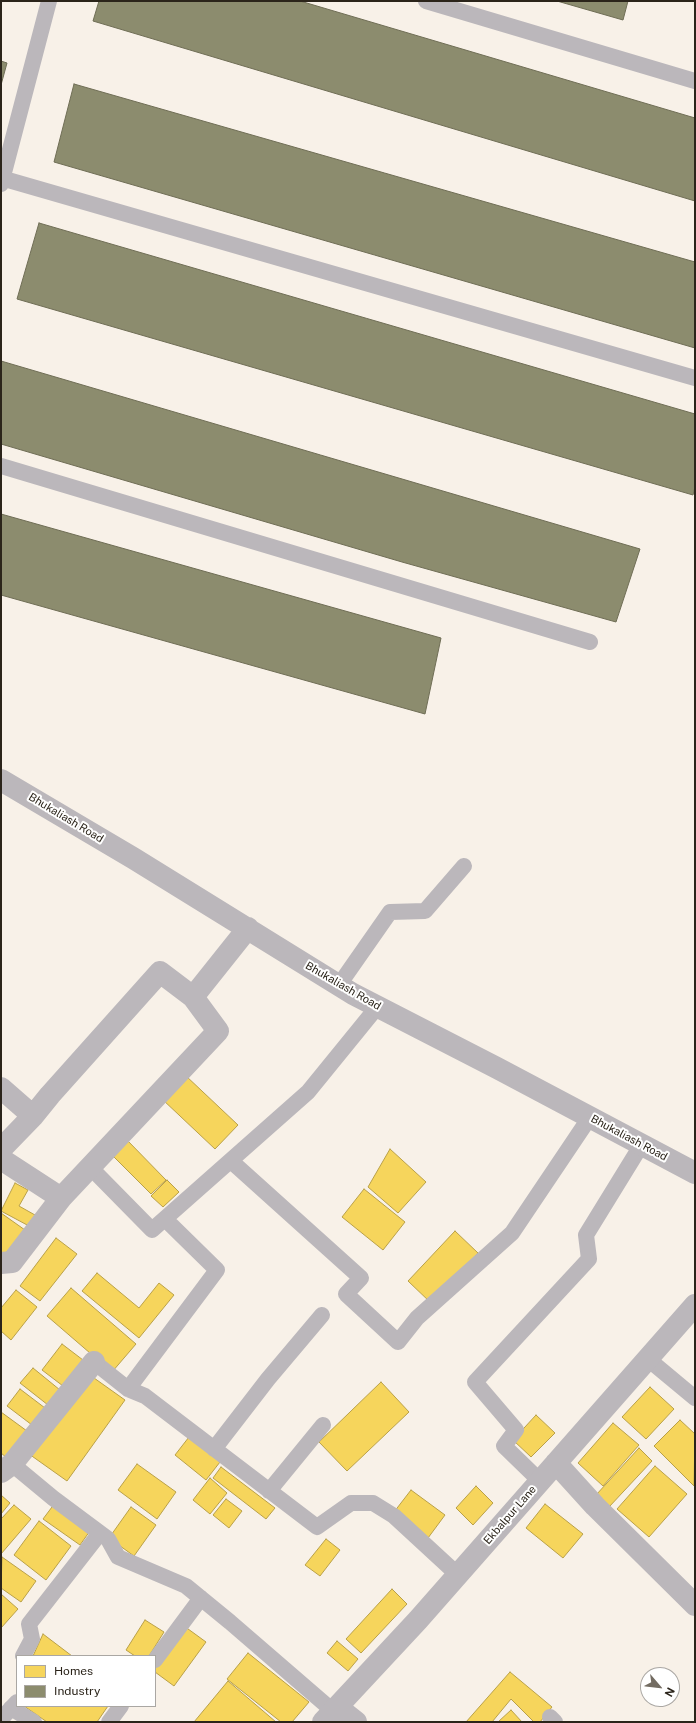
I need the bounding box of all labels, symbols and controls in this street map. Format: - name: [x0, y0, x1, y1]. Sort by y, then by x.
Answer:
- street label: Bhukaliash Road: [26, 790, 106, 846]
- street label: Bhukaliash Road: [303, 959, 383, 1013]
- street label: Bhukaliash Road: [588, 1112, 670, 1164]
- street label: Ekbalpur Lane: [481, 1483, 539, 1547]
- legend: [16, 1655, 156, 1707]
- text: Homes: [54, 1664, 93, 1678]
- north arrow: [640, 1667, 680, 1707]
- text: Industry: [54, 1684, 100, 1698]
- text: N: [662, 1686, 677, 1699]

